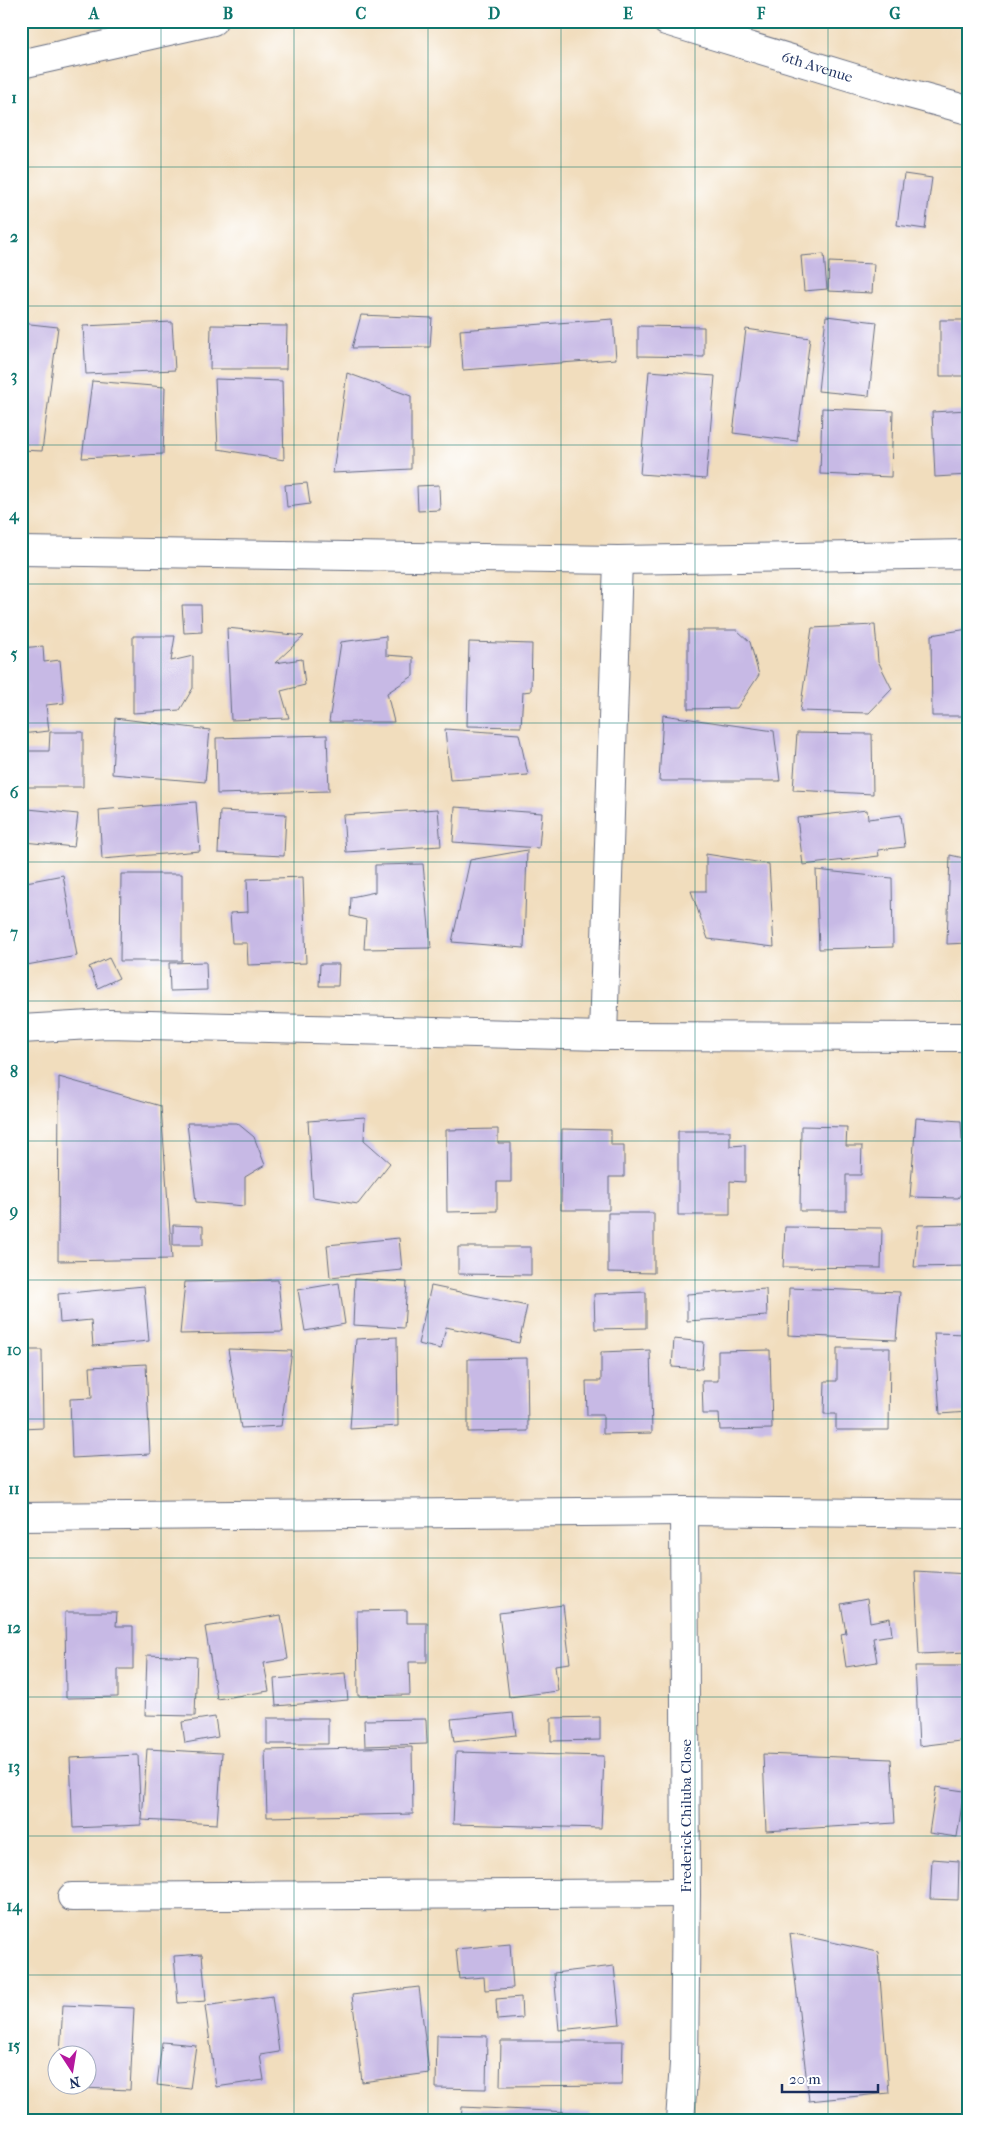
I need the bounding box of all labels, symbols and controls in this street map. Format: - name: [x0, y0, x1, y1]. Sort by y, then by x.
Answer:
- text: A: [88, 4, 100, 23]
- text: B: [223, 4, 233, 23]
- text: C: [356, 4, 367, 23]
- text: D: [488, 4, 500, 23]
- text: E: [623, 4, 633, 23]
- text: F: [756, 4, 766, 23]
- text: G: [889, 4, 901, 23]
- street label: 6th Avenue: [779, 48, 856, 86]
- text: 1: [11, 88, 17, 107]
- text: 2: [10, 227, 18, 246]
- text: 3: [11, 366, 17, 386]
- text: 4: [8, 505, 20, 525]
- text: 5: [11, 644, 18, 663]
- text: 6: [10, 783, 19, 802]
- text: 7: [9, 923, 18, 942]
- text: 8: [10, 1062, 18, 1081]
- text: 9: [9, 1201, 18, 1221]
- text: 10: [7, 1340, 21, 1359]
- text: 11: [8, 1479, 20, 1498]
- text: 12: [7, 1618, 21, 1637]
- street label: Frederick Chiluba Close: [677, 1739, 695, 1893]
- text: 13: [8, 1757, 20, 1777]
- text: 14: [6, 1896, 23, 1916]
- text: 15: [8, 2036, 20, 2055]
- north arrow: [48, 2044, 98, 2094]
- scale bar: [782, 2062, 878, 2094]
- text: 20 m: [789, 2070, 821, 2088]
- text: N: [67, 2073, 82, 2092]

